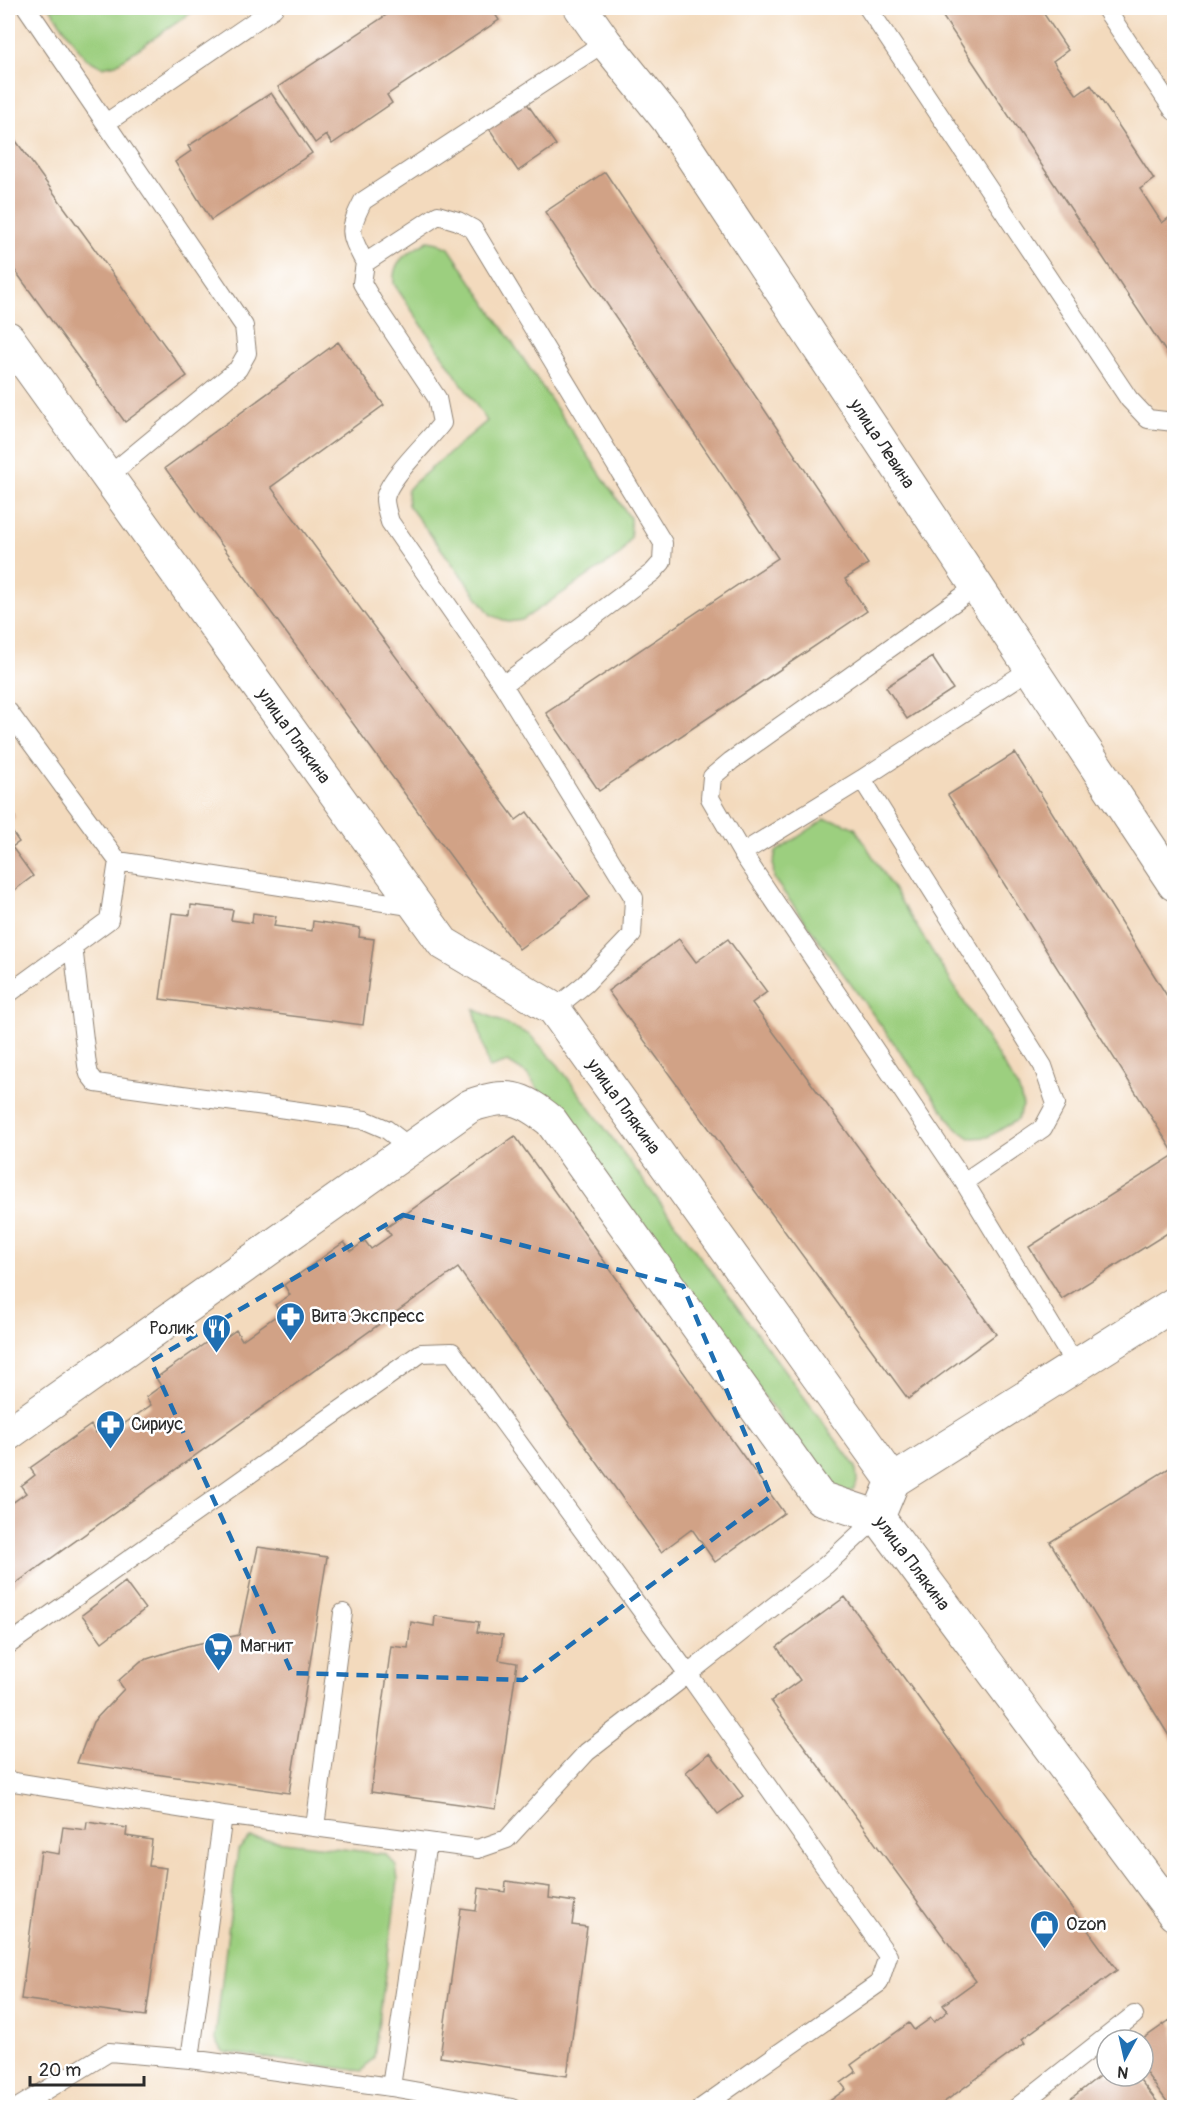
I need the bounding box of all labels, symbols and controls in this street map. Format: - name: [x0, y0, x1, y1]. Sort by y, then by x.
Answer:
- street label: улица Левина: [844, 394, 920, 493]
- street label: улица Плякина: [251, 683, 336, 788]
- street label: улица Плякина: [581, 1053, 666, 1158]
- pharmacy icon: Вита Экспресс: [274, 1300, 306, 1342]
- place label: Вита Экспресс: [311, 1305, 425, 1328]
- restaurant icon: Ролик: [200, 1312, 232, 1354]
- place label: Ролик: [150, 1317, 195, 1340]
- pharmacy icon: Сириус: [94, 1408, 126, 1450]
- place label: Сириус: [131, 1413, 183, 1436]
- street label: улица Плякина: [869, 1511, 955, 1615]
- supermarket icon: Магнит: [203, 1630, 235, 1672]
- place label: Магнит: [240, 1635, 293, 1658]
- shop icon: Ozon: [1029, 1908, 1061, 1950]
- place label: Ozon: [1066, 1913, 1106, 1936]
- north arrow: [1095, 2028, 1155, 2088]
- scale bar: [30, 2049, 144, 2087]
- text: 20 m: [39, 2059, 81, 2082]
- text: N: [1116, 2061, 1130, 2083]

